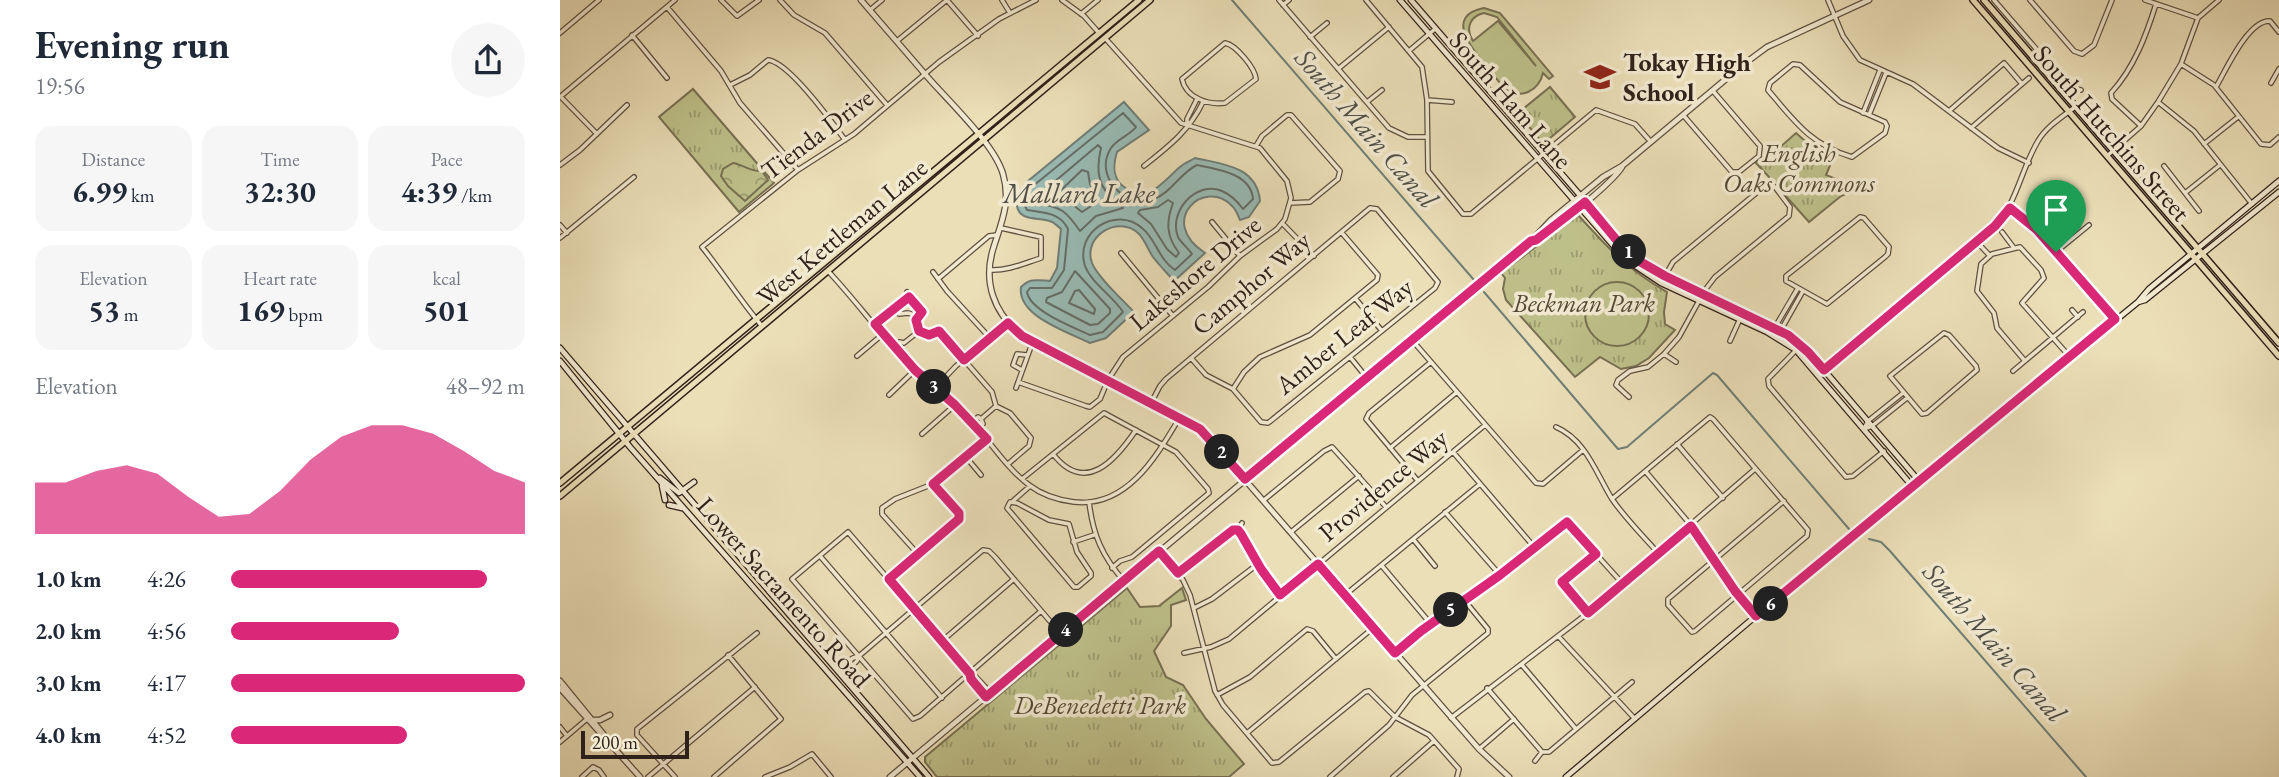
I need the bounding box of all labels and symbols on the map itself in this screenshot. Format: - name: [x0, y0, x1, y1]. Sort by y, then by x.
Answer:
- street label: South Ham Lane: [1442, 24, 1580, 176]
- street label: South Hutchins Street: [2026, 38, 2198, 228]
- water label: South Main Canal: [1287, 40, 1447, 216]
- place label: Tokay High School: [1623, 45, 1751, 109]
- school or university icon: Tokay High School: [1583, 60, 1617, 94]
- street label: Tienda Drive: [754, 81, 880, 187]
- park label: English Oaks Commons: [1723, 136, 1876, 200]
- street label: West Kettleman Lane: [750, 151, 934, 313]
- water label: Mallard Lake: [1001, 175, 1156, 211]
- pin: [2026, 180, 2086, 252]
- street label: Lakeshore Drive: [1122, 208, 1268, 338]
- street label: Camphor Way: [1185, 223, 1318, 343]
- pin: 1: [1612, 234, 1646, 270]
- street label: Amber Leaf Way: [1267, 270, 1420, 403]
- park label: Beckman Park: [1512, 286, 1655, 320]
- pin: 3: [916, 370, 952, 404]
- street label: Providence Way: [1311, 421, 1455, 549]
- pin: 2: [1204, 434, 1240, 470]
- street label: Lower Sacramento Road: [689, 489, 879, 695]
- water label: South Main Canal: [1915, 554, 2075, 730]
- pin: 6: [1754, 586, 1788, 622]
- pin: 5: [1434, 592, 1468, 628]
- pin: 4: [1049, 612, 1084, 648]
- park label: DeBenedetti Park: [1013, 688, 1186, 722]
- scale bar: [581, 728, 690, 760]

